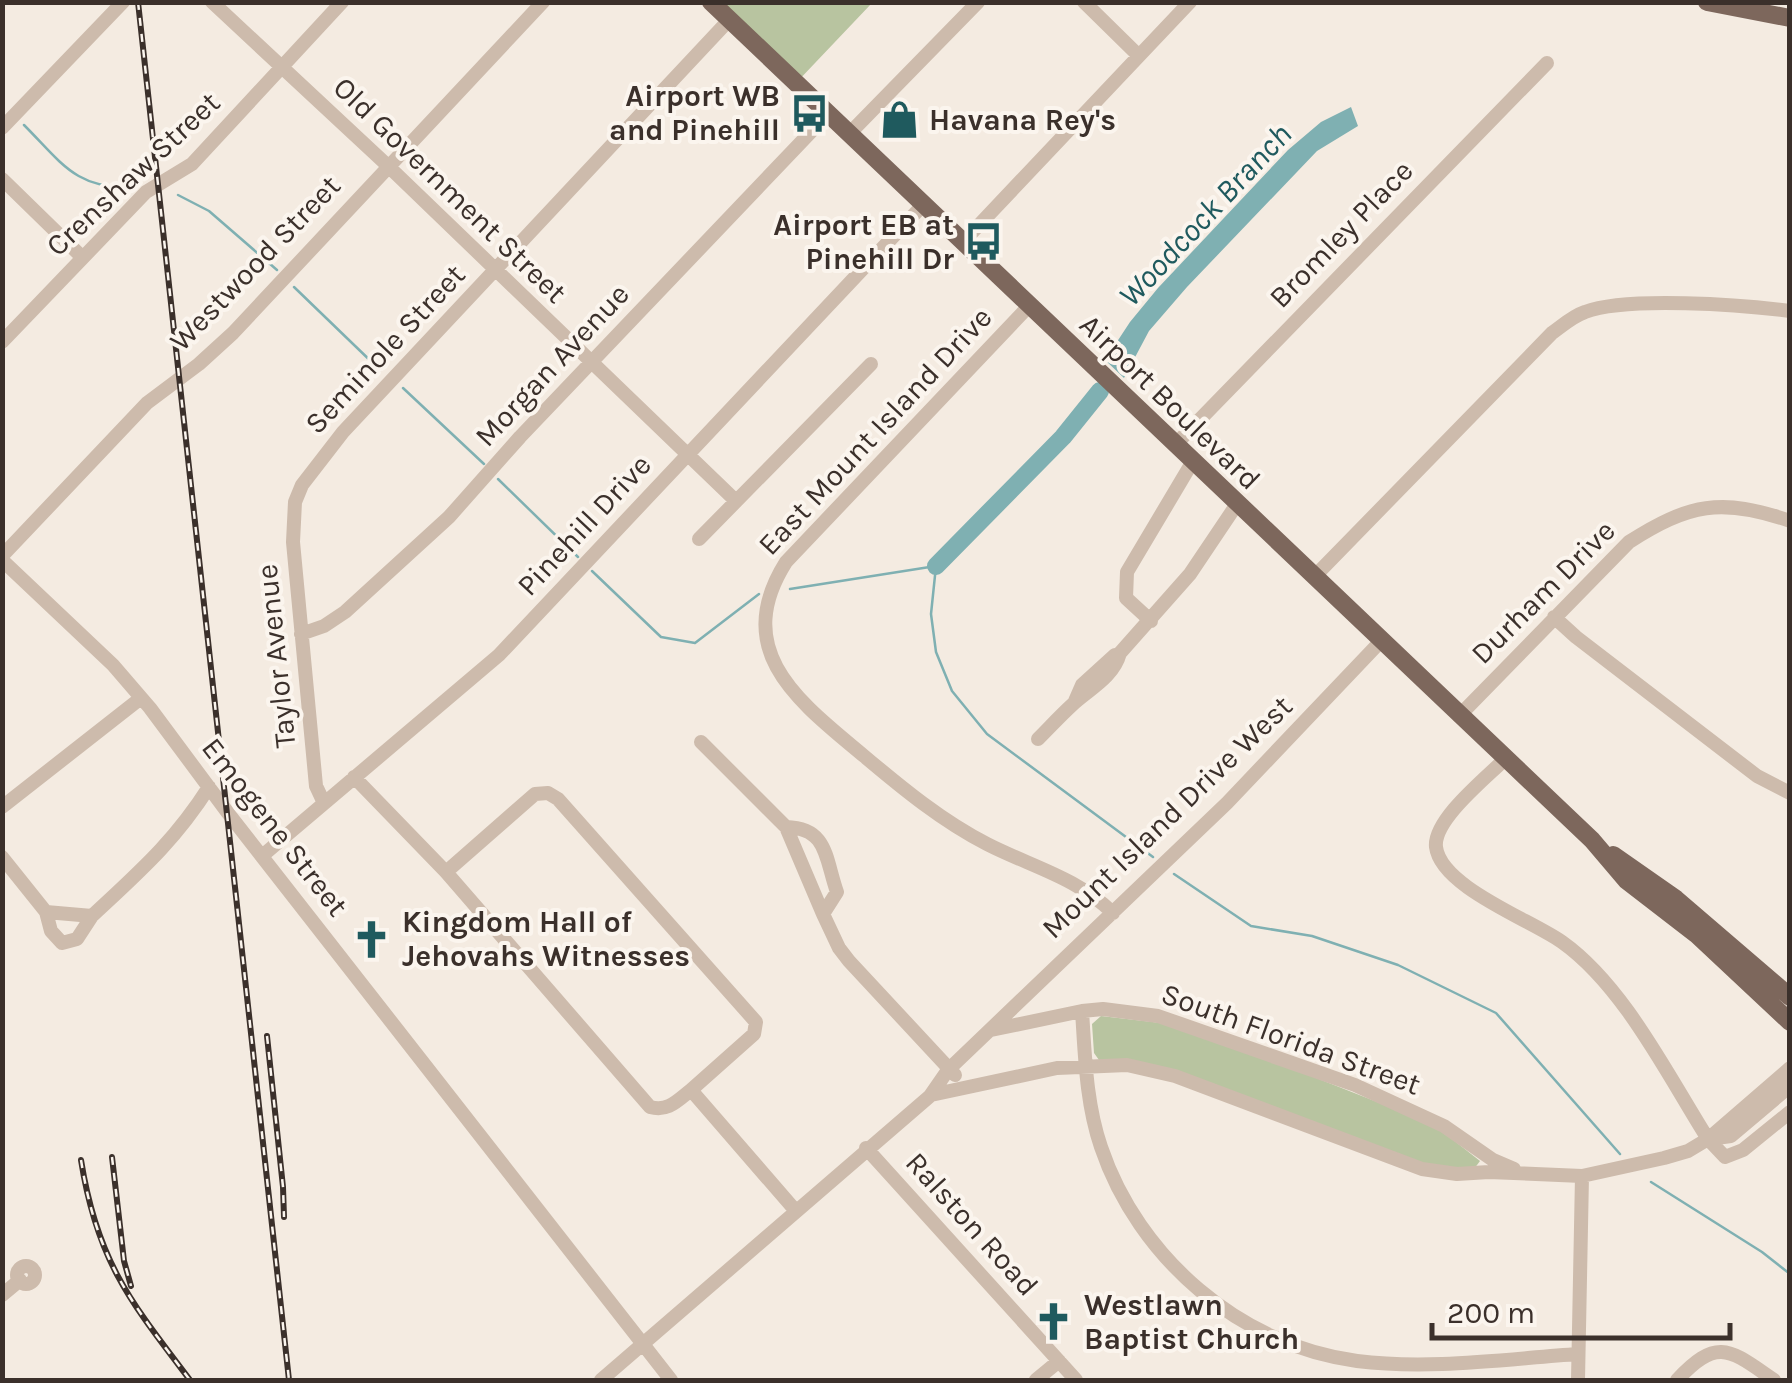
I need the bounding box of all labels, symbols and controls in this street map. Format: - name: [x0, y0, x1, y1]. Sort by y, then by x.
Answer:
- street label: Old Government Street: [326, 69, 574, 311]
- place label: Airport WB and Pinehill: [609, 78, 780, 148]
- street label: Crenshaw Street: [39, 84, 227, 264]
- bus stop icon: Airport WB and Pinehill: [789, 92, 831, 134]
- shop icon: Havana Rey's: [878, 99, 920, 141]
- place label: Havana Rey's: [929, 102, 1116, 138]
- water label: Woodcock Branch: [1111, 116, 1299, 314]
- street label: Bromley Place: [1262, 153, 1420, 315]
- street label: Westwood Street: [162, 168, 348, 358]
- place label: Airport EB at Pinehill Dr: [773, 207, 954, 277]
- bus stop icon: Airport EB at Pinehill Dr: [963, 221, 1005, 263]
- street label: Seminole Street: [297, 257, 473, 441]
- street label: Morgan Avenue: [467, 276, 637, 454]
- street label: East Mount Island Drive: [751, 299, 999, 563]
- street label: Airport Boulevard: [1072, 307, 1268, 497]
- street label: Pinehill Drive: [509, 447, 659, 603]
- street label: Durham Drive: [1464, 513, 1622, 671]
- street label: Taylor Avenue: [248, 562, 304, 750]
- street label: Mount Island Drive West: [1034, 688, 1300, 946]
- street label: Emogene Street: [194, 731, 356, 923]
- place label: Kingdom Hall of Jehovahs Witnesses: [402, 904, 690, 974]
- church icon: Kingdom Hall of Jehovahs Witnesses: [351, 918, 393, 960]
- street label: South Florida Street: [1156, 975, 1426, 1103]
- street label: Ralston Road: [898, 1145, 1046, 1303]
- scale bar: [1432, 1278, 1730, 1340]
- place label: Westlawn Baptist Church: [1084, 1287, 1299, 1357]
- text: 200 m: [1447, 1295, 1535, 1331]
- church icon: Westlawn Baptist Church: [1033, 1301, 1075, 1343]

